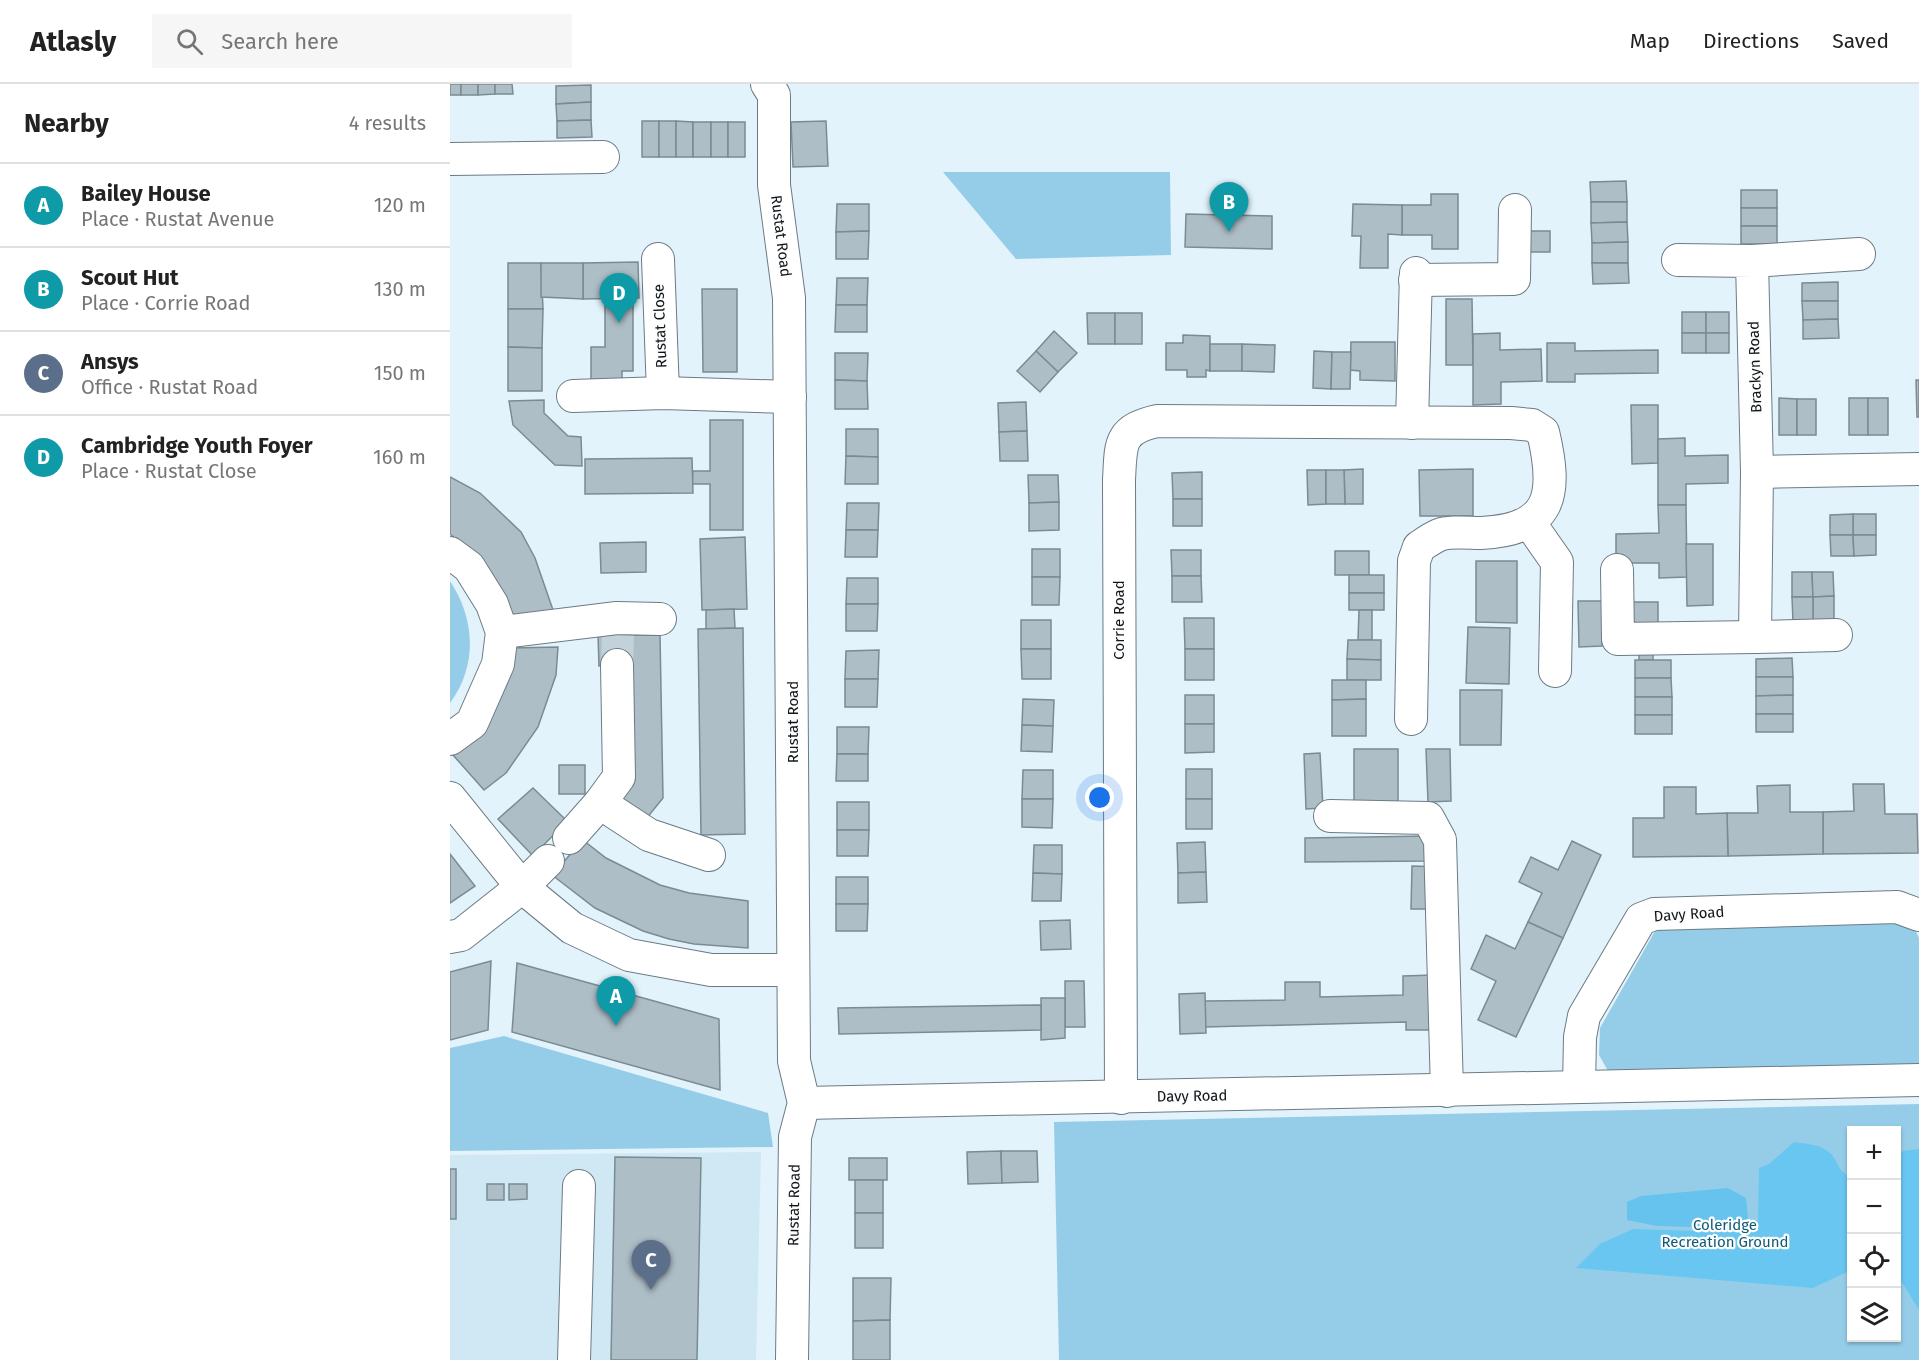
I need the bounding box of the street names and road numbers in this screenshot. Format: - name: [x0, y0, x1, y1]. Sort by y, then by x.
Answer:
- street label: Rustat Road: [767, 194, 795, 278]
- street label: Rustat Close: [650, 284, 670, 368]
- street label: Brackyn Road: [1744, 321, 1766, 413]
- street label: Corrie Road: [1110, 580, 1128, 660]
- street label: Rustat Road: [784, 681, 802, 763]
- street label: Davy Road: [1653, 903, 1725, 925]
- street label: Davy Road: [1156, 1086, 1228, 1106]
- street label: Rustat Road: [784, 1164, 804, 1246]

